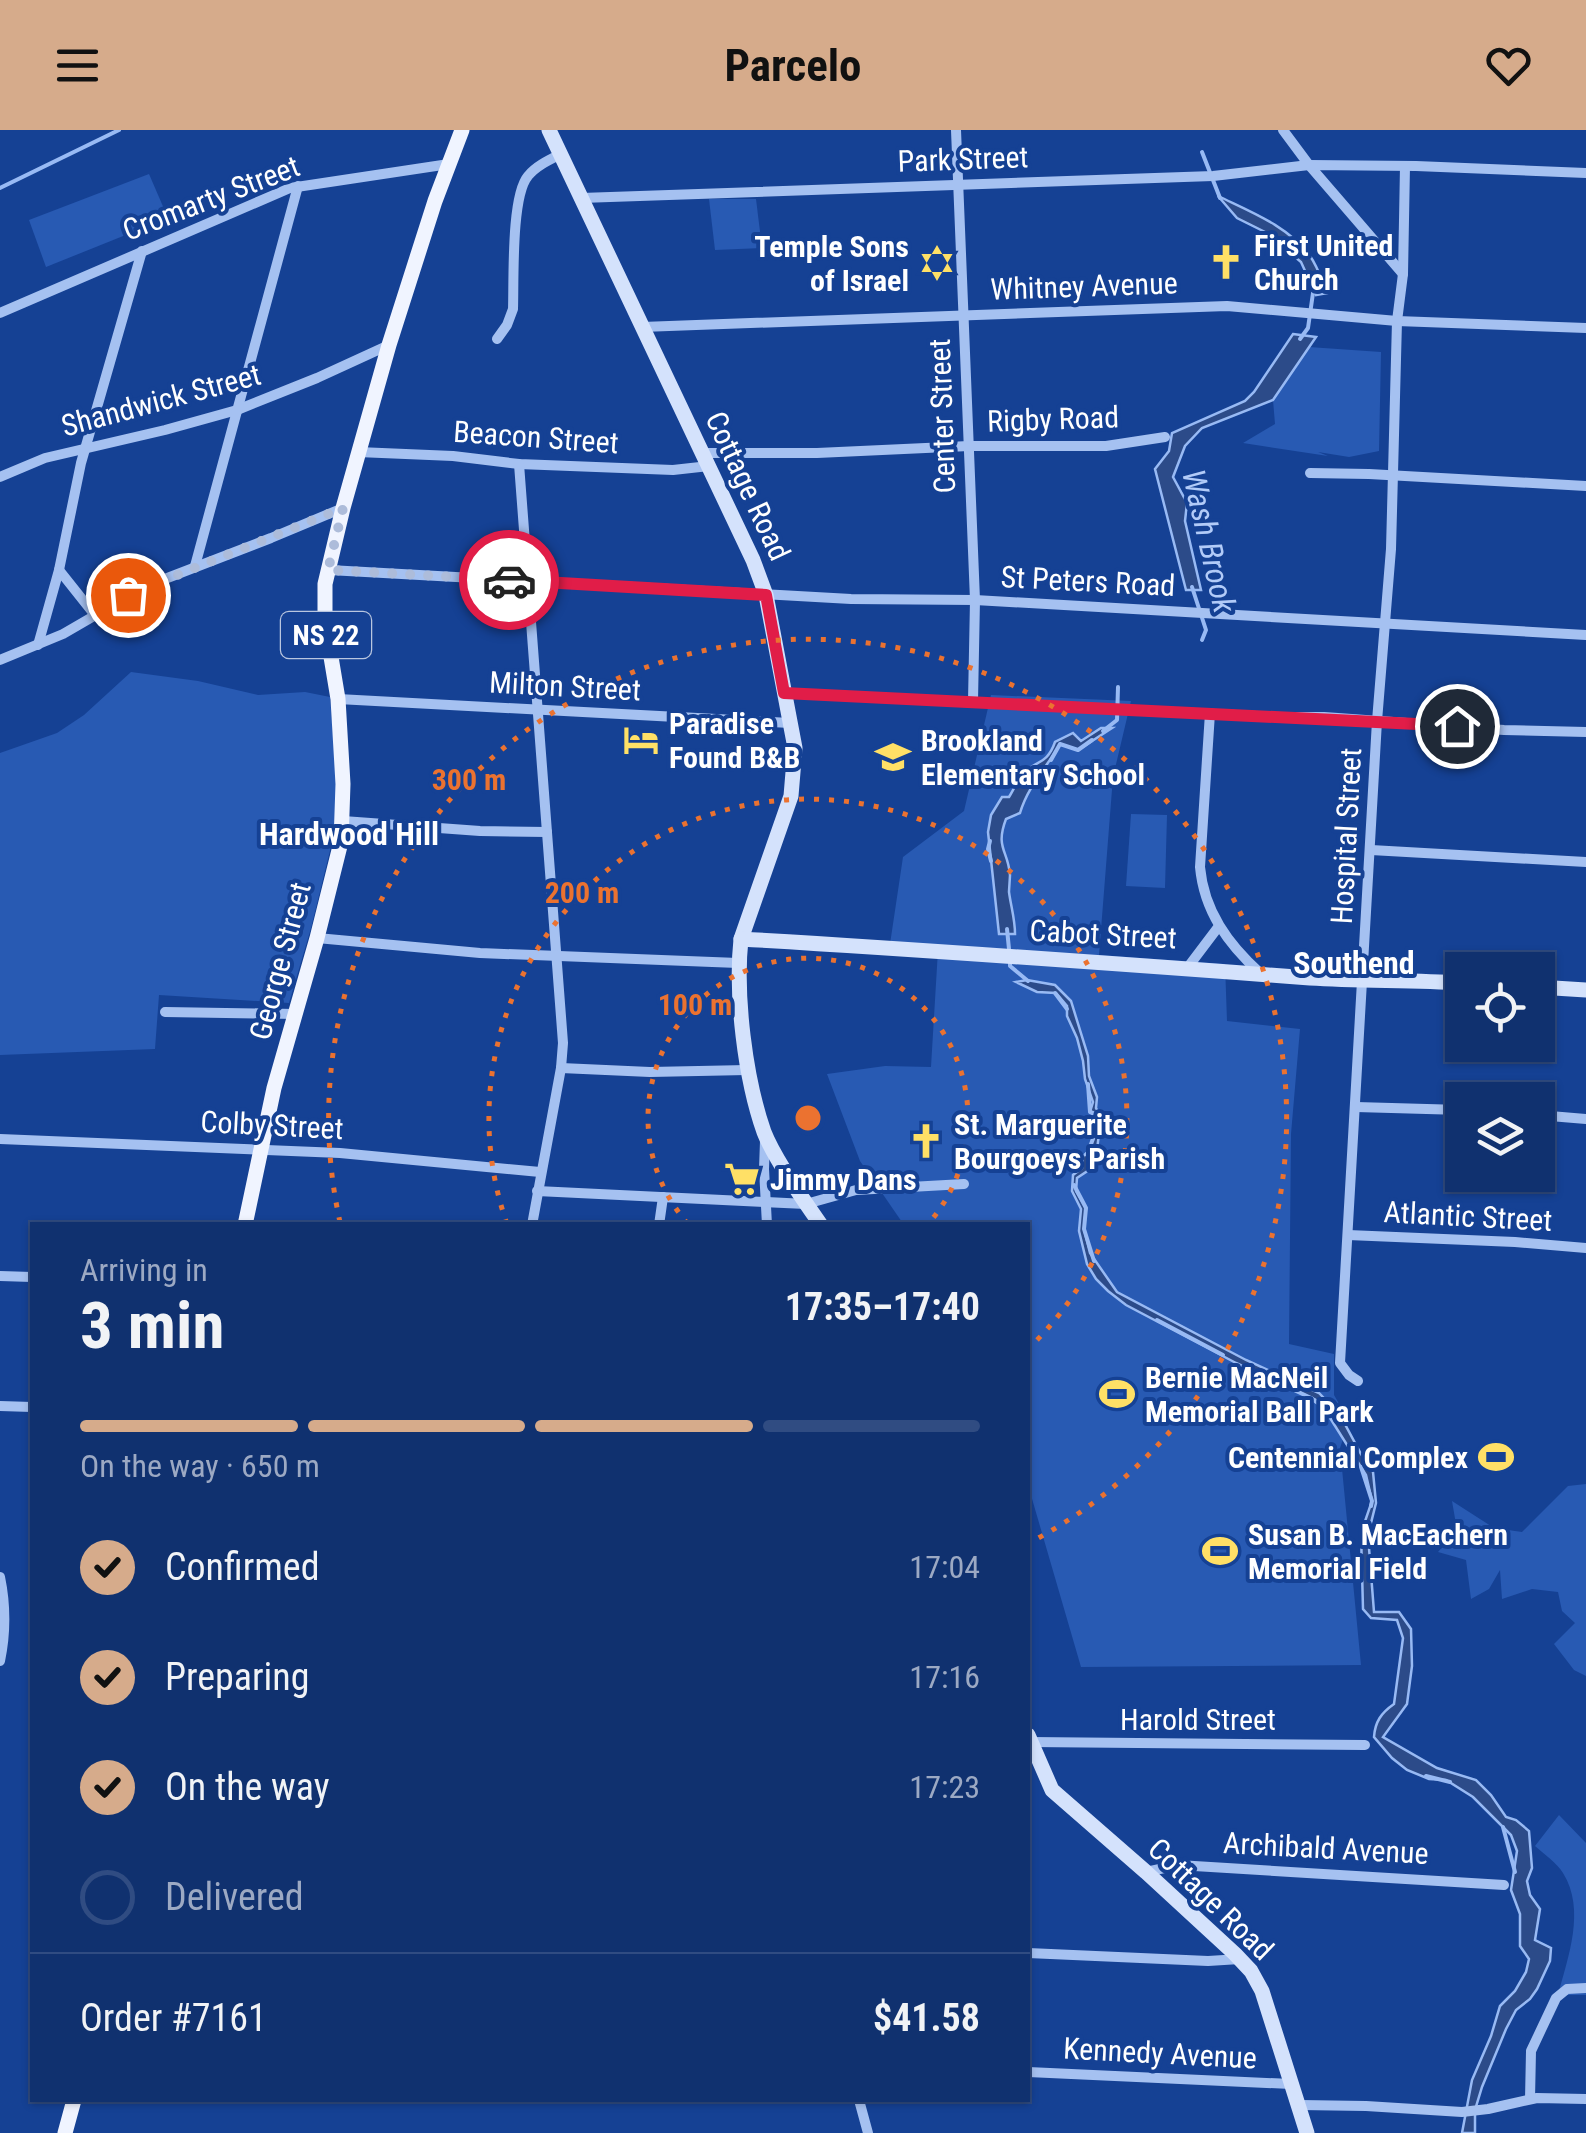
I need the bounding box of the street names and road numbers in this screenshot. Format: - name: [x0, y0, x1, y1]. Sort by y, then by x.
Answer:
- street label: Park Street: [897, 139, 1029, 179]
- street label: Cromarty Street: [118, 148, 304, 248]
- street label: Whitney Avenue: [990, 265, 1178, 307]
- street label: Center Street: [922, 338, 962, 494]
- street label: Shandwick Street: [58, 357, 264, 443]
- street label: Rigby Road: [986, 399, 1120, 439]
- street label: Cottage Road: [698, 406, 798, 566]
- street label: Beacon Street: [452, 414, 620, 460]
- street label: St Peters Road: [1000, 559, 1176, 603]
- road number: NS 22: [281, 612, 371, 658]
- street label: Milton Street: [488, 665, 642, 707]
- street label: Hospital Street: [1324, 747, 1368, 925]
- street label: George Street: [242, 878, 318, 1044]
- street label: Cabot Street: [1029, 913, 1177, 955]
- street label: Colby Street: [200, 1104, 344, 1146]
- street label: Atlantic Street: [1383, 1194, 1553, 1238]
- street label: Harold Street: [1120, 1702, 1276, 1737]
- street label: Archibald Avenue: [1222, 1825, 1430, 1871]
- street label: Cottage Road: [1141, 1831, 1281, 1967]
- street label: Kennedy Avenue: [1062, 2030, 1258, 2076]

